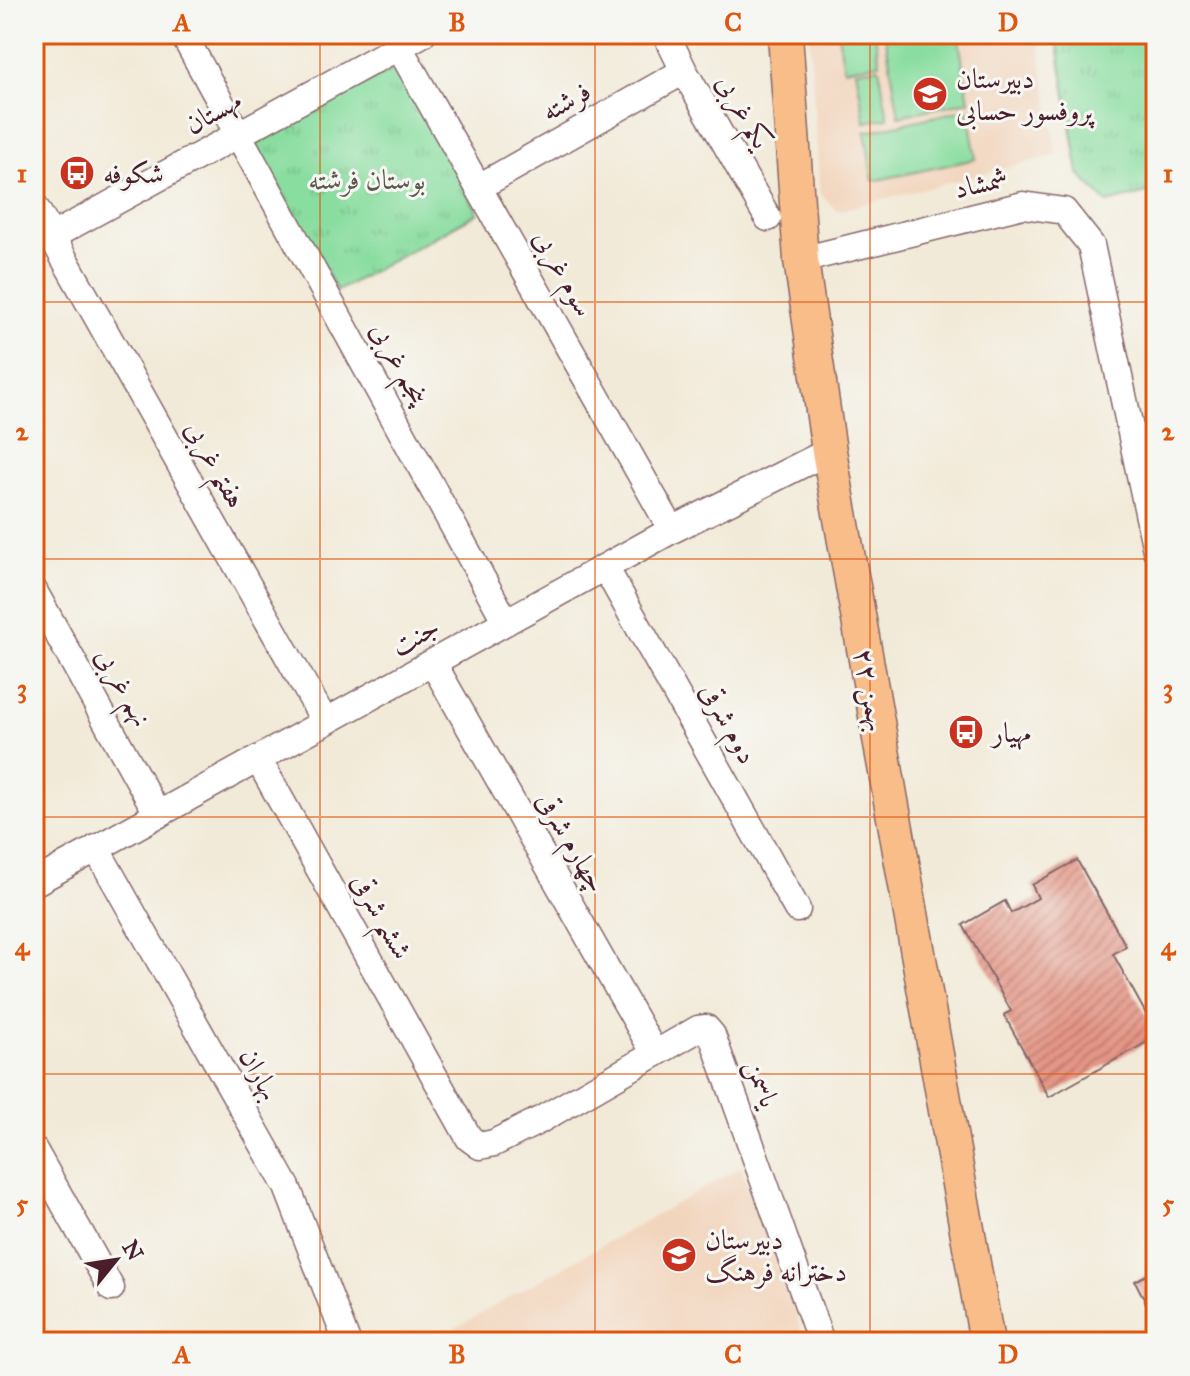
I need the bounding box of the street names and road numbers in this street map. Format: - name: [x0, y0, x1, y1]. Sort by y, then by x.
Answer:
- street label: یکم غربی: [701, 67, 780, 161]
- street label: فرشته: [535, 73, 597, 129]
- street label: مهستان: [178, 82, 248, 143]
- street label: شمشاد: [951, 160, 1011, 206]
- street label: سوم غربی: [520, 223, 602, 326]
- street label: پنجم غربی: [355, 315, 438, 417]
- street label: هفتم غربی: [169, 414, 254, 519]
- street label: جنت: [385, 609, 445, 663]
- street label: نهم غربی: [80, 641, 160, 737]
- street label: ۲۲ بهمن: [846, 646, 896, 735]
- street label: دوم شرقی: [686, 676, 766, 773]
- street label: چهارم شرقی: [523, 785, 615, 902]
- street label: ششم شرقی: [335, 867, 420, 970]
- street label: بهاران: [231, 1042, 289, 1107]
- street label: یاسمن: [738, 1054, 788, 1114]

